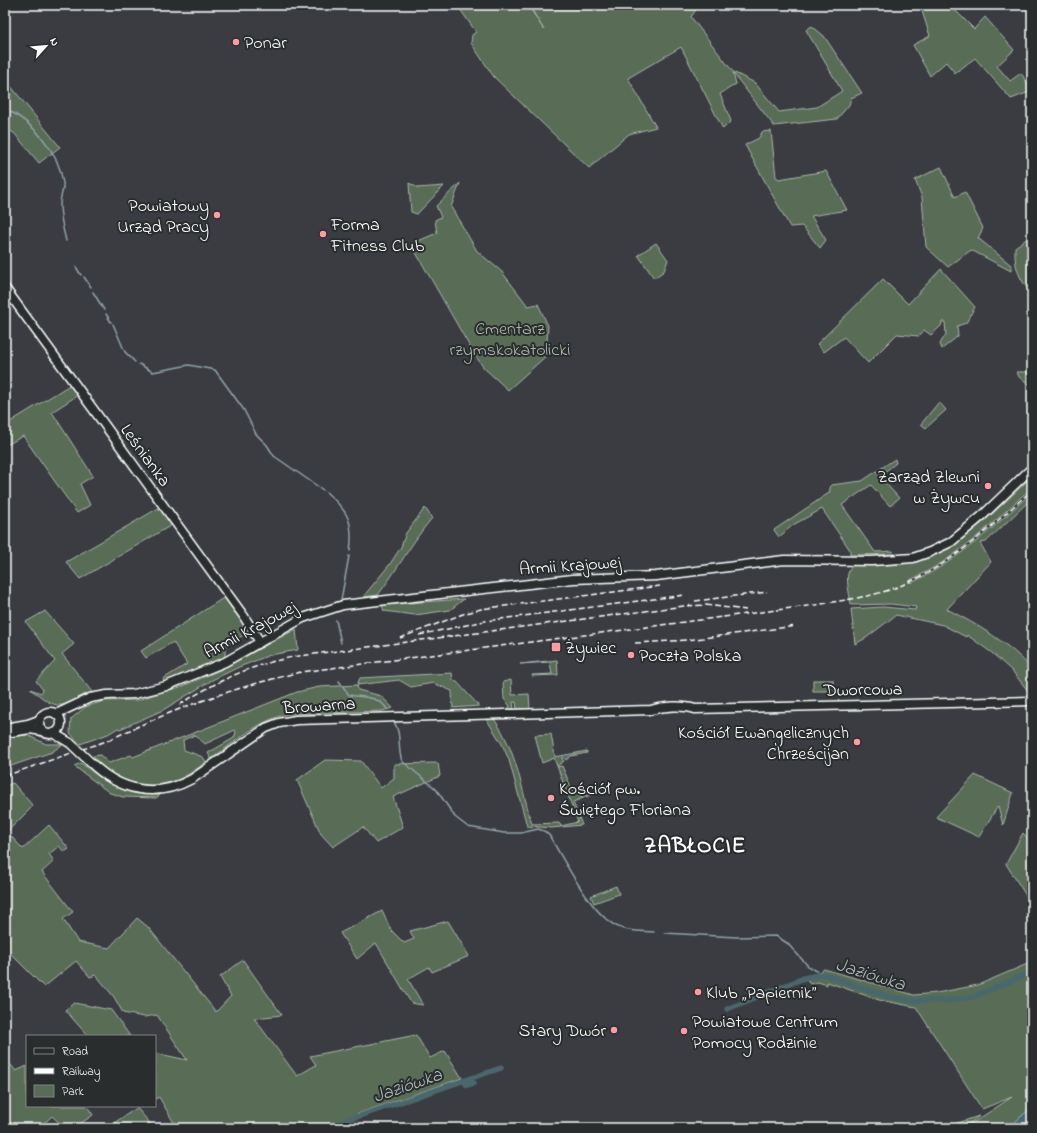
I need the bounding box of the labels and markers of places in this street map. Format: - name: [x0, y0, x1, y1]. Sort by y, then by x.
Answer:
- place label: Ponar: [244, 31, 287, 57]
- marker: Ponar: [231, 37, 241, 47]
- place label: Powiatowy Urząd Pracy: [118, 194, 209, 241]
- marker: Powiatowy Urząd Pracy: [212, 210, 222, 220]
- place label: Forma Fitness Club: [330, 213, 425, 260]
- marker: Forma Fitness Club: [318, 229, 328, 239]
- place label: Zarząd Zlewni w Żywcu: [877, 465, 980, 512]
- marker: Zarząd Zlewni w Żywcu: [983, 481, 993, 491]
- place label: Żywiec: [565, 636, 616, 662]
- marker: Żywiec: [550, 641, 562, 653]
- place label: Poczta Polska: [639, 644, 741, 670]
- marker: Poczta Polska: [626, 650, 636, 660]
- place label: Kościół Ewangelicznych Chrześcijan: [678, 721, 849, 768]
- marker: Kościół Ewangelicznych Chrześcijan: [852, 737, 862, 747]
- place label: Kościół pw. Świętego Floriana: [559, 777, 691, 825]
- marker: Kościół pw. Świętego Floriana: [546, 793, 556, 803]
- place label: Klub „Papiernik”: [706, 981, 817, 1007]
- marker: Klub „Papiernik”: [693, 987, 703, 997]
- place label: Powiatowe Centrum Pomocy Rodzinie: [692, 1010, 838, 1057]
- place label: Stary Dwór: [519, 1019, 606, 1045]
- marker: Stary Dwór: [609, 1025, 619, 1035]
- marker: Powiatowe Centrum Pomocy Rodzinie: [679, 1026, 689, 1036]

